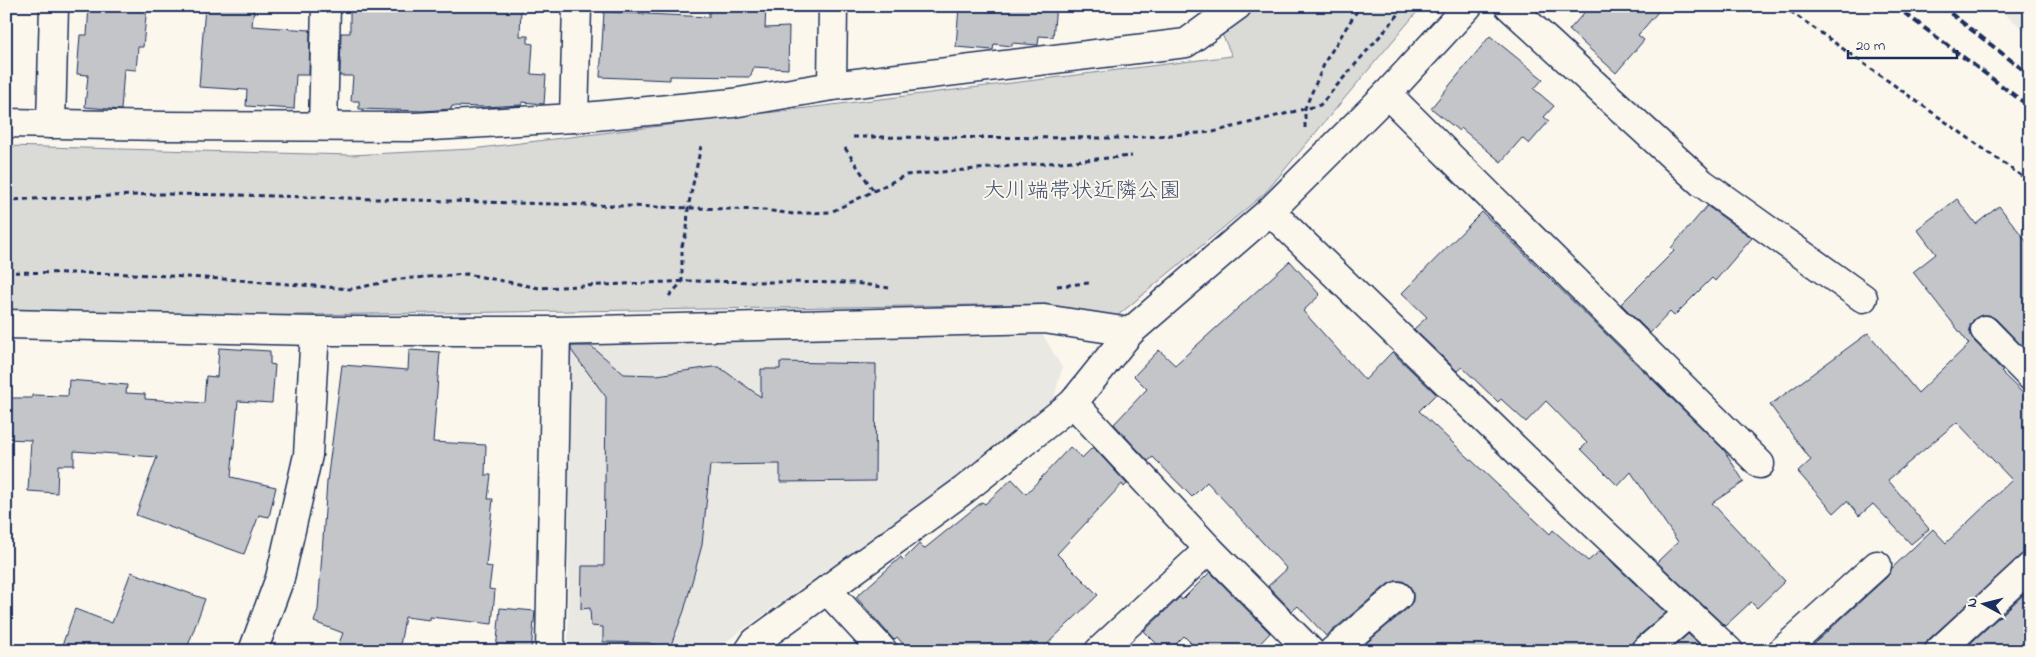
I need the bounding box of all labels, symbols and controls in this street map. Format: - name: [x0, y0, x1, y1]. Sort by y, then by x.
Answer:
- scale bar: [1848, 28, 1957, 60]
- text: 20 m: [1856, 35, 1886, 57]
- park label: 大川端帯状近隣公園: [983, 176, 1181, 208]
- north arrow: [1958, 580, 2008, 630]
- text: N: [1962, 597, 1984, 609]

